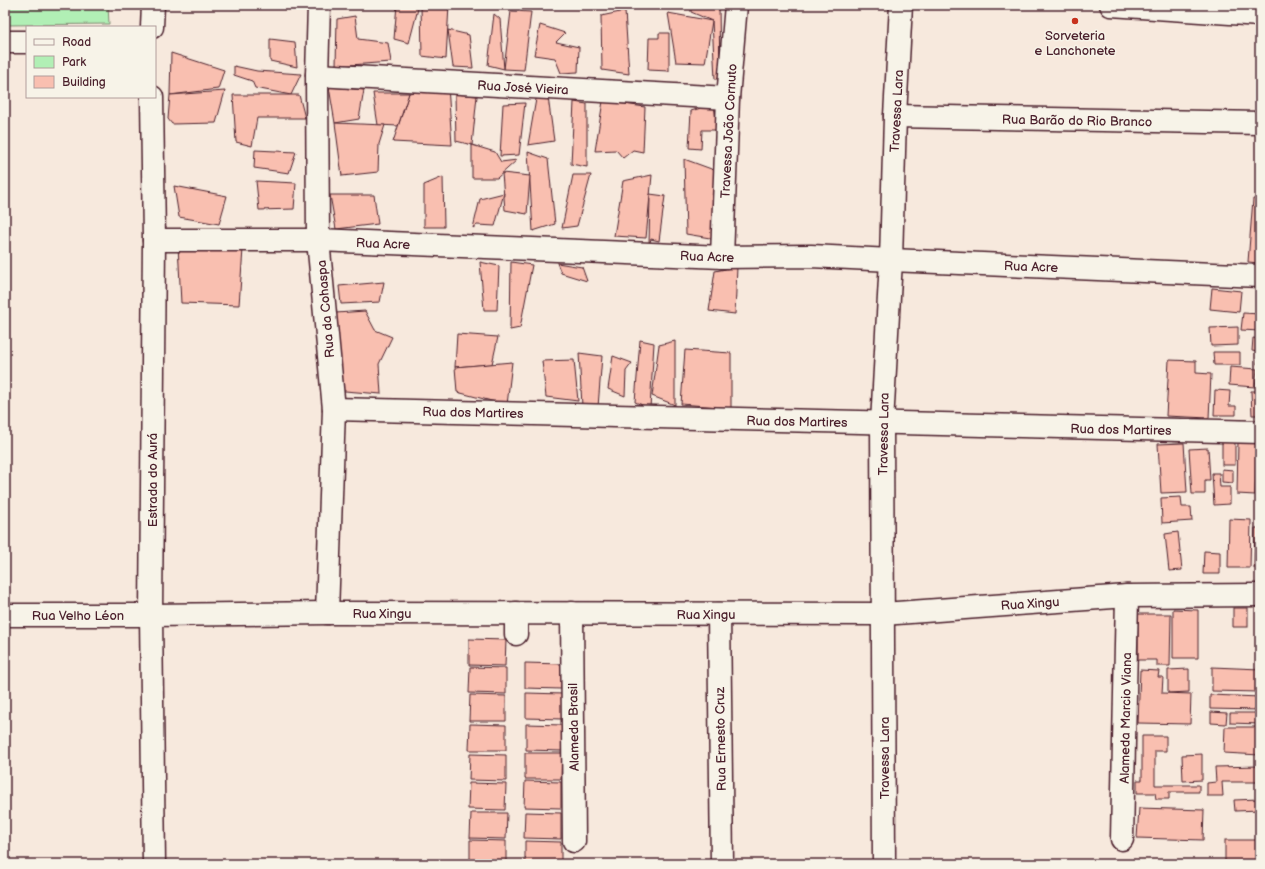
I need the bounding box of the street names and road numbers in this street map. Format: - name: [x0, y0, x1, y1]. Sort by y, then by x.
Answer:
- street label: Travessa João Cornuto: [717, 63, 741, 199]
- street label: Travessa Lara: [887, 69, 907, 153]
- street label: Rua José Vieira: [477, 78, 569, 98]
- street label: Rua Barão do Rio Branco: [1002, 112, 1152, 130]
- street label: Rua Acre: [356, 235, 411, 253]
- street label: Rua Acre: [680, 248, 735, 266]
- street label: Rua Acre: [1004, 258, 1059, 276]
- street label: Rua da Cohaspa: [314, 259, 338, 359]
- street label: Travessa Lara: [875, 393, 893, 476]
- street label: Rua dos Martires: [422, 404, 524, 422]
- street label: Rua dos Martires: [746, 413, 848, 431]
- street label: Rua dos Martires: [1070, 421, 1172, 439]
- street label: Estrada do Aurá: [145, 433, 161, 527]
- street label: Rua Xingu: [1000, 594, 1060, 614]
- street label: Rua Xingu: [352, 606, 412, 622]
- street label: Rua Xingu: [676, 607, 736, 623]
- street label: Rua Velho Léon: [32, 608, 124, 624]
- street label: Alameda Marcio Viana: [1117, 652, 1135, 784]
- street label: Alameda Brasil: [565, 683, 583, 771]
- street label: Rua Ernesto Cruz: [712, 686, 730, 791]
- street label: Travessa Lara: [877, 717, 893, 799]

